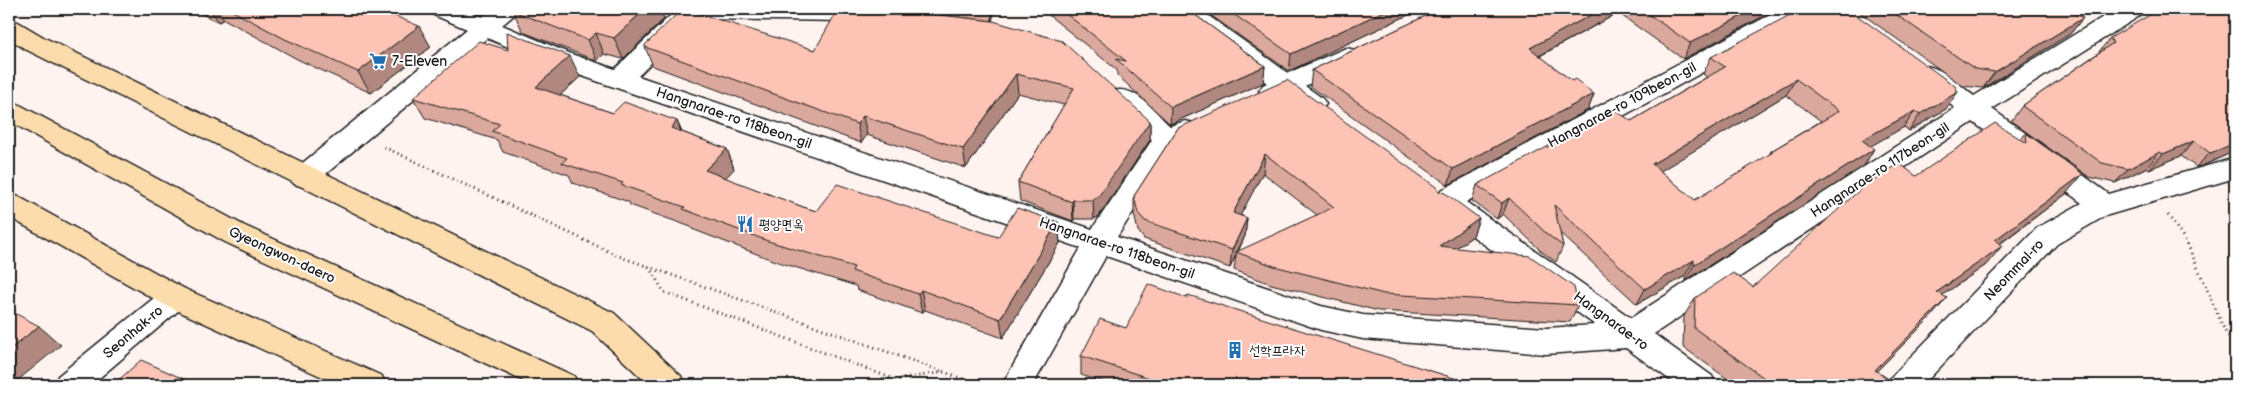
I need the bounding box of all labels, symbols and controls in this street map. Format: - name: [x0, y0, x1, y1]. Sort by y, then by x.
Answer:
- supermarket icon: 7-Eleven: [368, 51, 388, 71]
- place label: 7-Eleven: [392, 53, 447, 70]
- street label: Hangnarae-ro 109beon-gil: [1545, 59, 1699, 151]
- street label: Hangnarae-ro 118beon-gil: [654, 83, 814, 153]
- street label: Hangnarae-ro 117beon-gil: [1807, 119, 1953, 221]
- street label: Hangnarae-ro 118beon-gil: [1037, 213, 1197, 283]
- restaurant icon: 평양면옥: [735, 214, 755, 234]
- place label: 평양면옥: [759, 216, 804, 233]
- street label: Gyeongwon-daero: [226, 223, 338, 287]
- street label: Neommal-ro: [1981, 236, 2048, 304]
- street label: Hangnarae-ro: [1570, 288, 1652, 354]
- street label: Seonhak-ro: [100, 302, 166, 362]
- building icon: 선학프라자: [1225, 340, 1245, 360]
- place label: 선학프라자: [1249, 342, 1306, 359]

